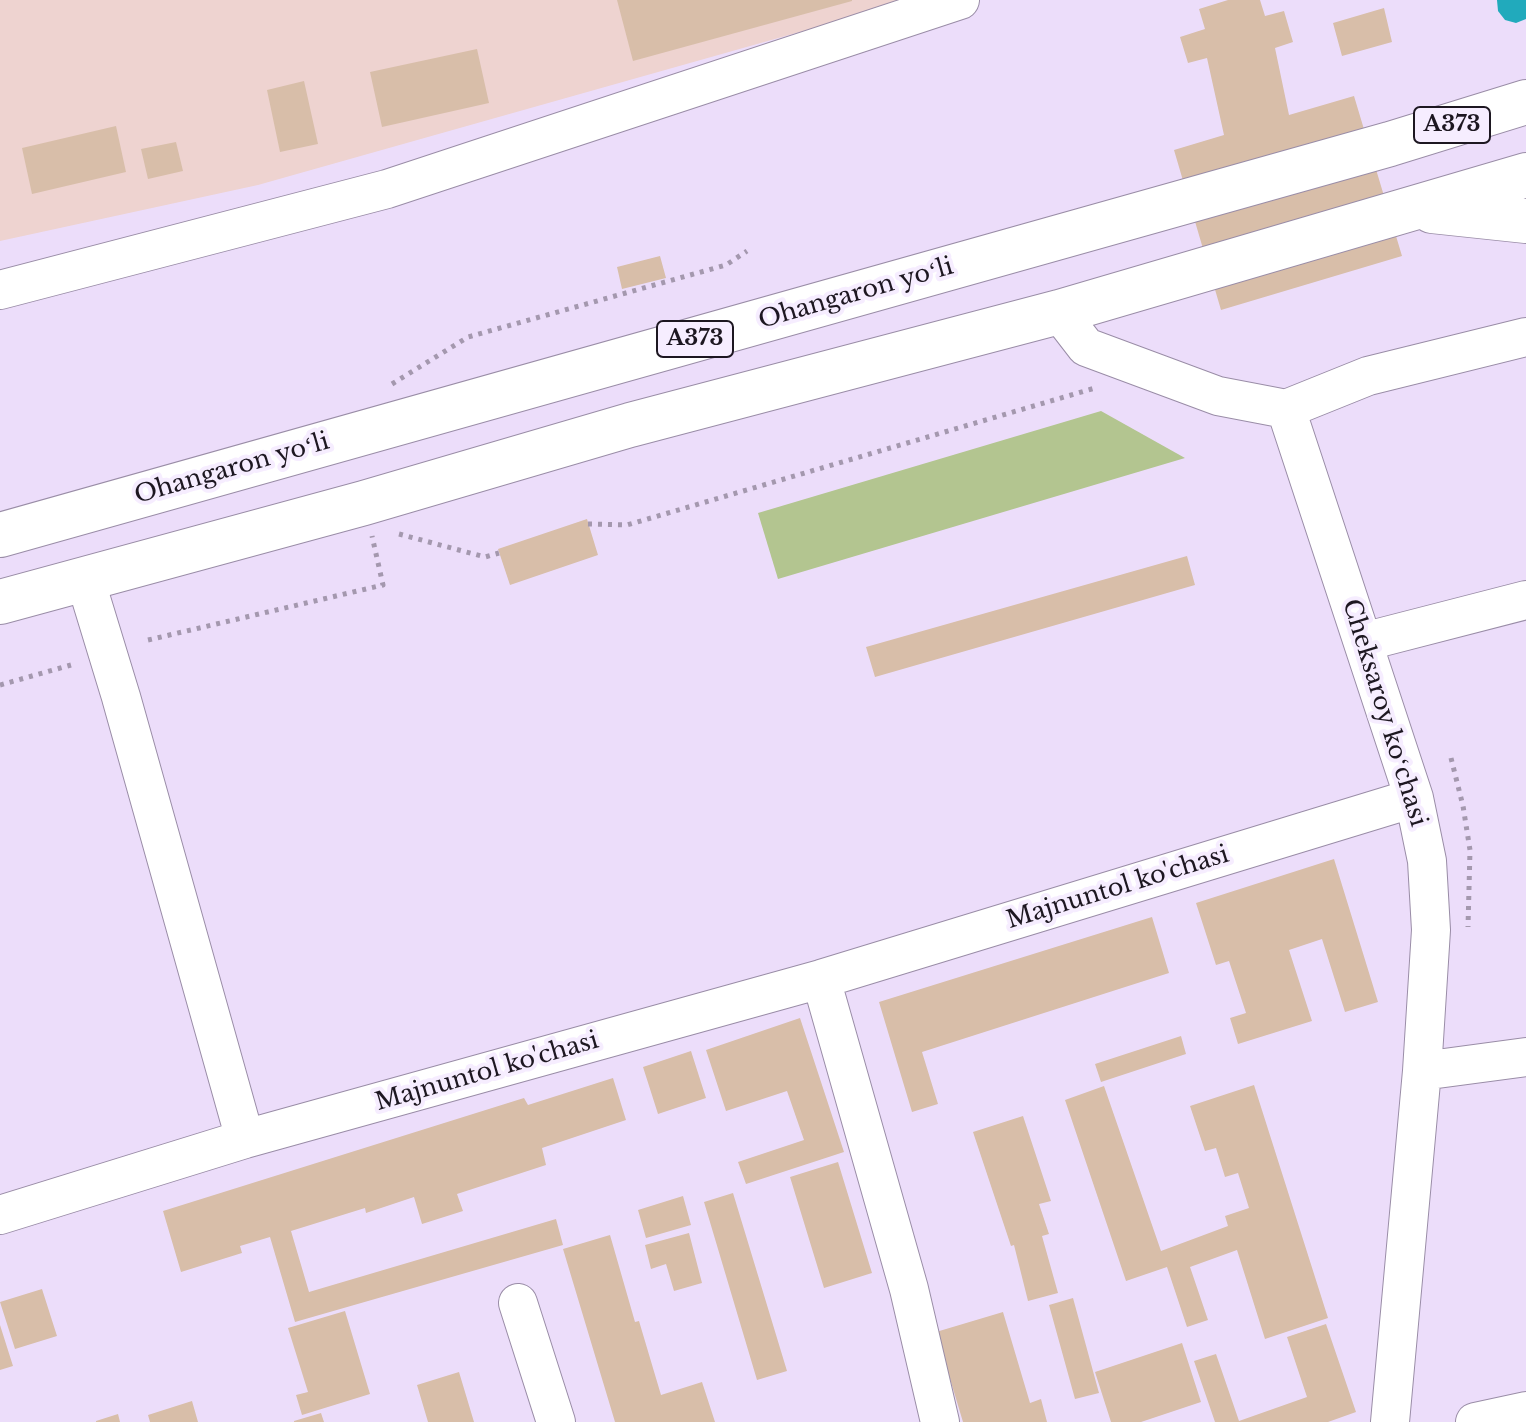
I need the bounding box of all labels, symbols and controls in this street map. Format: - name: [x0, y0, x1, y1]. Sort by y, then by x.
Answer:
- road number: A373: [1414, 107, 1490, 143]
- street label: Ohangaron yoʻli: [755, 252, 957, 336]
- road number: A373: [657, 321, 733, 357]
- street label: Ohangaron yoʻli: [131, 427, 333, 511]
- street label: Cheksaroy koʻchasi: [1336, 596, 1432, 830]
- street label: Majnuntol ko'chasi: [1003, 840, 1233, 936]
- street label: Majnuntol ko'chasi: [372, 1026, 602, 1118]

